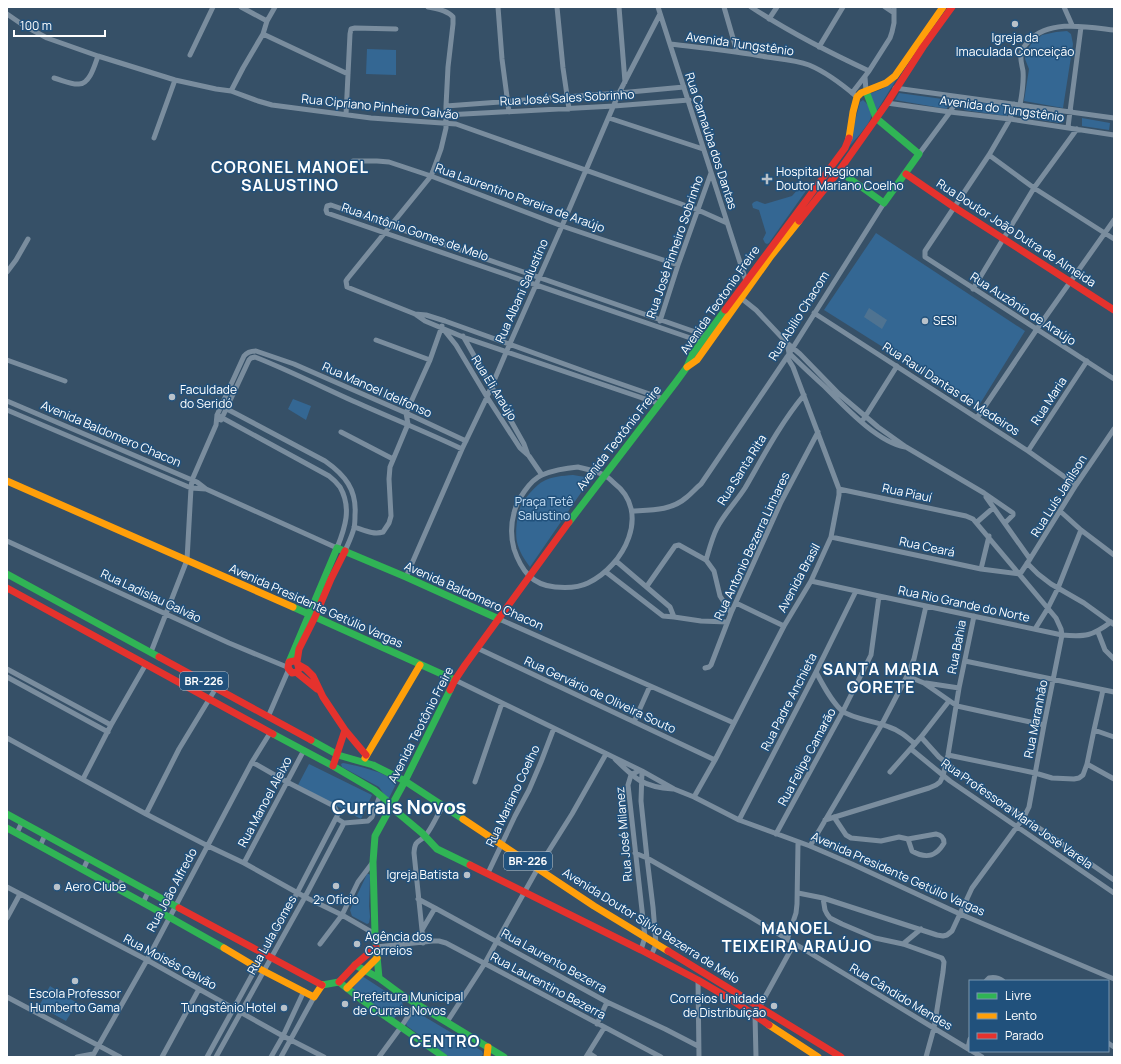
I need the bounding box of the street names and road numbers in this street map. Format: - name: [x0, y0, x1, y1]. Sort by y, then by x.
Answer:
- street label: Avenida Tungstênio: [685, 28, 795, 59]
- street label: Rua Carnaúba dos Dantas: [681, 70, 742, 211]
- street label: Rua José Sales Sobrinho: [499, 85, 635, 110]
- street label: Rua Cipriano Pinheiro Galvão: [301, 90, 459, 123]
- street label: Avenida do Tungstênio: [939, 91, 1065, 126]
- street label: Rua Laurentino Pereira de Araújo: [433, 159, 607, 236]
- street label: Rua José Pinheiro Sobrinho: [642, 173, 707, 321]
- street label: Rua Doutor João Dutra de Almeida: [933, 175, 1099, 291]
- street label: Rua Antônio Gomes de Melo: [339, 198, 491, 265]
- street label: Rua Albani Salustino: [491, 236, 552, 346]
- street label: Avenida Teotonio Freire: [676, 242, 763, 357]
- street label: Rua Abílio Chacom: [764, 268, 833, 364]
- street label: Rua Auzônio de Araújo: [967, 268, 1079, 349]
- street label: Rua Raul Dantas de Medeiros: [879, 338, 1023, 439]
- street label: Rua Eli Araújo: [468, 352, 521, 424]
- street label: Rua Manoel Idelfonso: [320, 358, 435, 421]
- street label: Rua Maria: [1027, 373, 1070, 428]
- street label: Avenida Teotônio Freire: [572, 382, 665, 494]
- street label: Avenida Baldomero Chacon: [38, 396, 184, 471]
- street label: Rua Santa Rita: [713, 431, 770, 508]
- street label: Rua Luís Janílson: [1026, 451, 1091, 540]
- street label: Rua Antonio Bezerra Linhares: [710, 469, 793, 623]
- street label: Rua Piauí: [881, 479, 934, 506]
- street label: Rua Ceará: [898, 532, 957, 561]
- street label: Avenida Brasil: [773, 540, 824, 615]
- street label: Avenida Baldomero Chacon: [402, 557, 547, 634]
- street label: Avenida Presidente Getúlio Vargas: [227, 559, 406, 652]
- street label: Rua Ladislau Galvão: [98, 565, 204, 626]
- street label: Rua Rio Grande do Norte: [897, 581, 1032, 626]
- street label: Rua Bahia: [943, 619, 970, 675]
- street label: Rua Padre Anchieta: [756, 650, 821, 754]
- street label: Rua Gervário de Oliveira Souto: [522, 652, 679, 737]
- street label: Avenida Teotônio Freire: [384, 664, 457, 786]
- road number: BR-226: [180, 672, 228, 690]
- street label: Rua Maranhão: [1020, 678, 1051, 759]
- street label: Rua Felipe Camarão: [774, 705, 840, 809]
- street label: Rua Mariano Coelho: [481, 742, 544, 850]
- street label: Rua Manoel Aleixo: [234, 753, 296, 850]
- street label: Rua Professora Maria José Varela: [938, 755, 1097, 873]
- street label: Rua José Milanez: [611, 786, 636, 882]
- street label: Avenida Presidente Getúlio Vargas: [809, 827, 988, 920]
- street label: Rua João Alfredo: [142, 845, 201, 935]
- road number: BR-226: [504, 852, 552, 870]
- street label: Avenida Doutor Sílvio Bezerra de Melo: [559, 864, 743, 987]
- street label: Rua Lula Gomes: [243, 892, 300, 977]
- street label: Rua Laurento Bezerra: [498, 924, 610, 997]
- street label: Rua Moisés Galvão: [121, 930, 220, 993]
- street label: Rua Laurentino Bezerra: [488, 948, 609, 1023]
- street label: Rua Cândido Mendes: [847, 959, 956, 1034]

